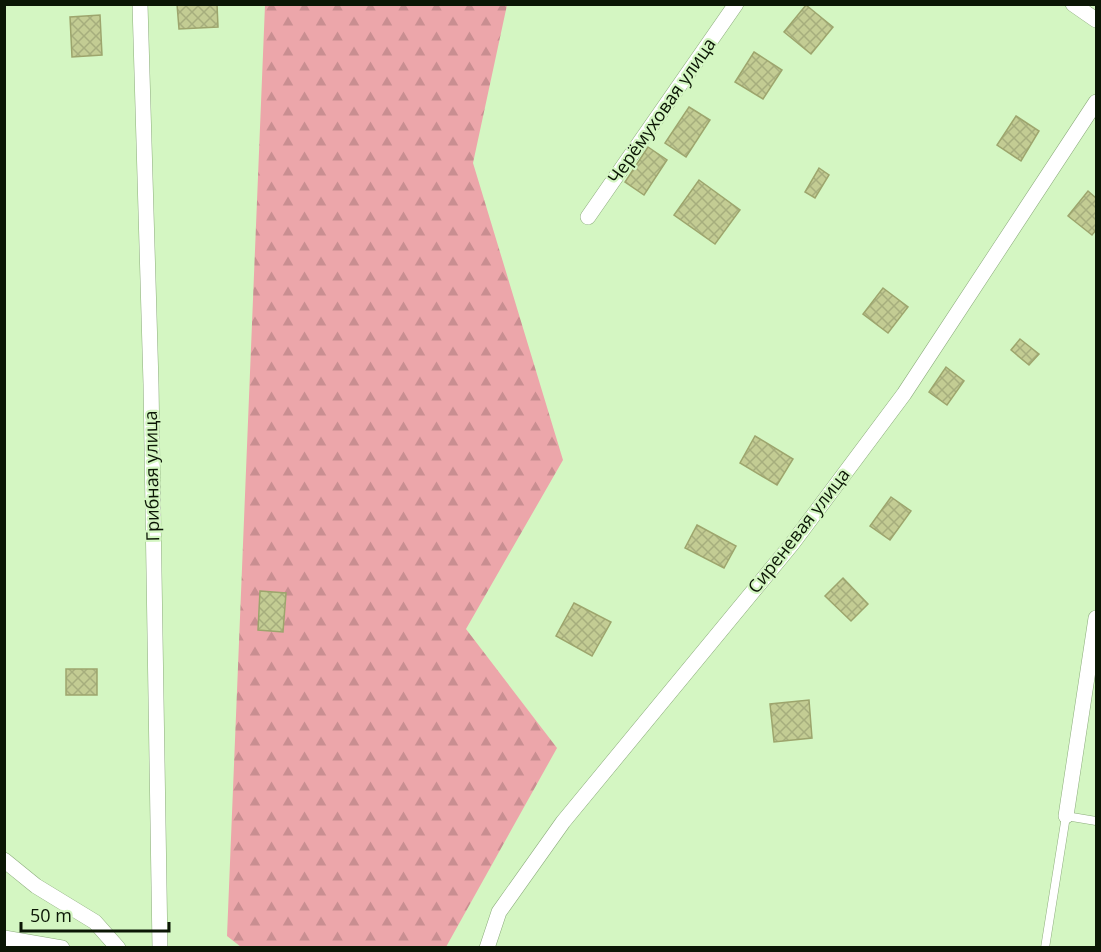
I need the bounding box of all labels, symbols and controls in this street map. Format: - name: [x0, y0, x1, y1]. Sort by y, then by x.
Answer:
- street label: Черёмуховая улица: [602, 33, 721, 188]
- street label: Грибная улица: [138, 411, 164, 542]
- street label: Сиреневая улица: [742, 463, 855, 598]
- scale bar: [21, 895, 170, 933]
- text: 50 m: [30, 903, 72, 927]

